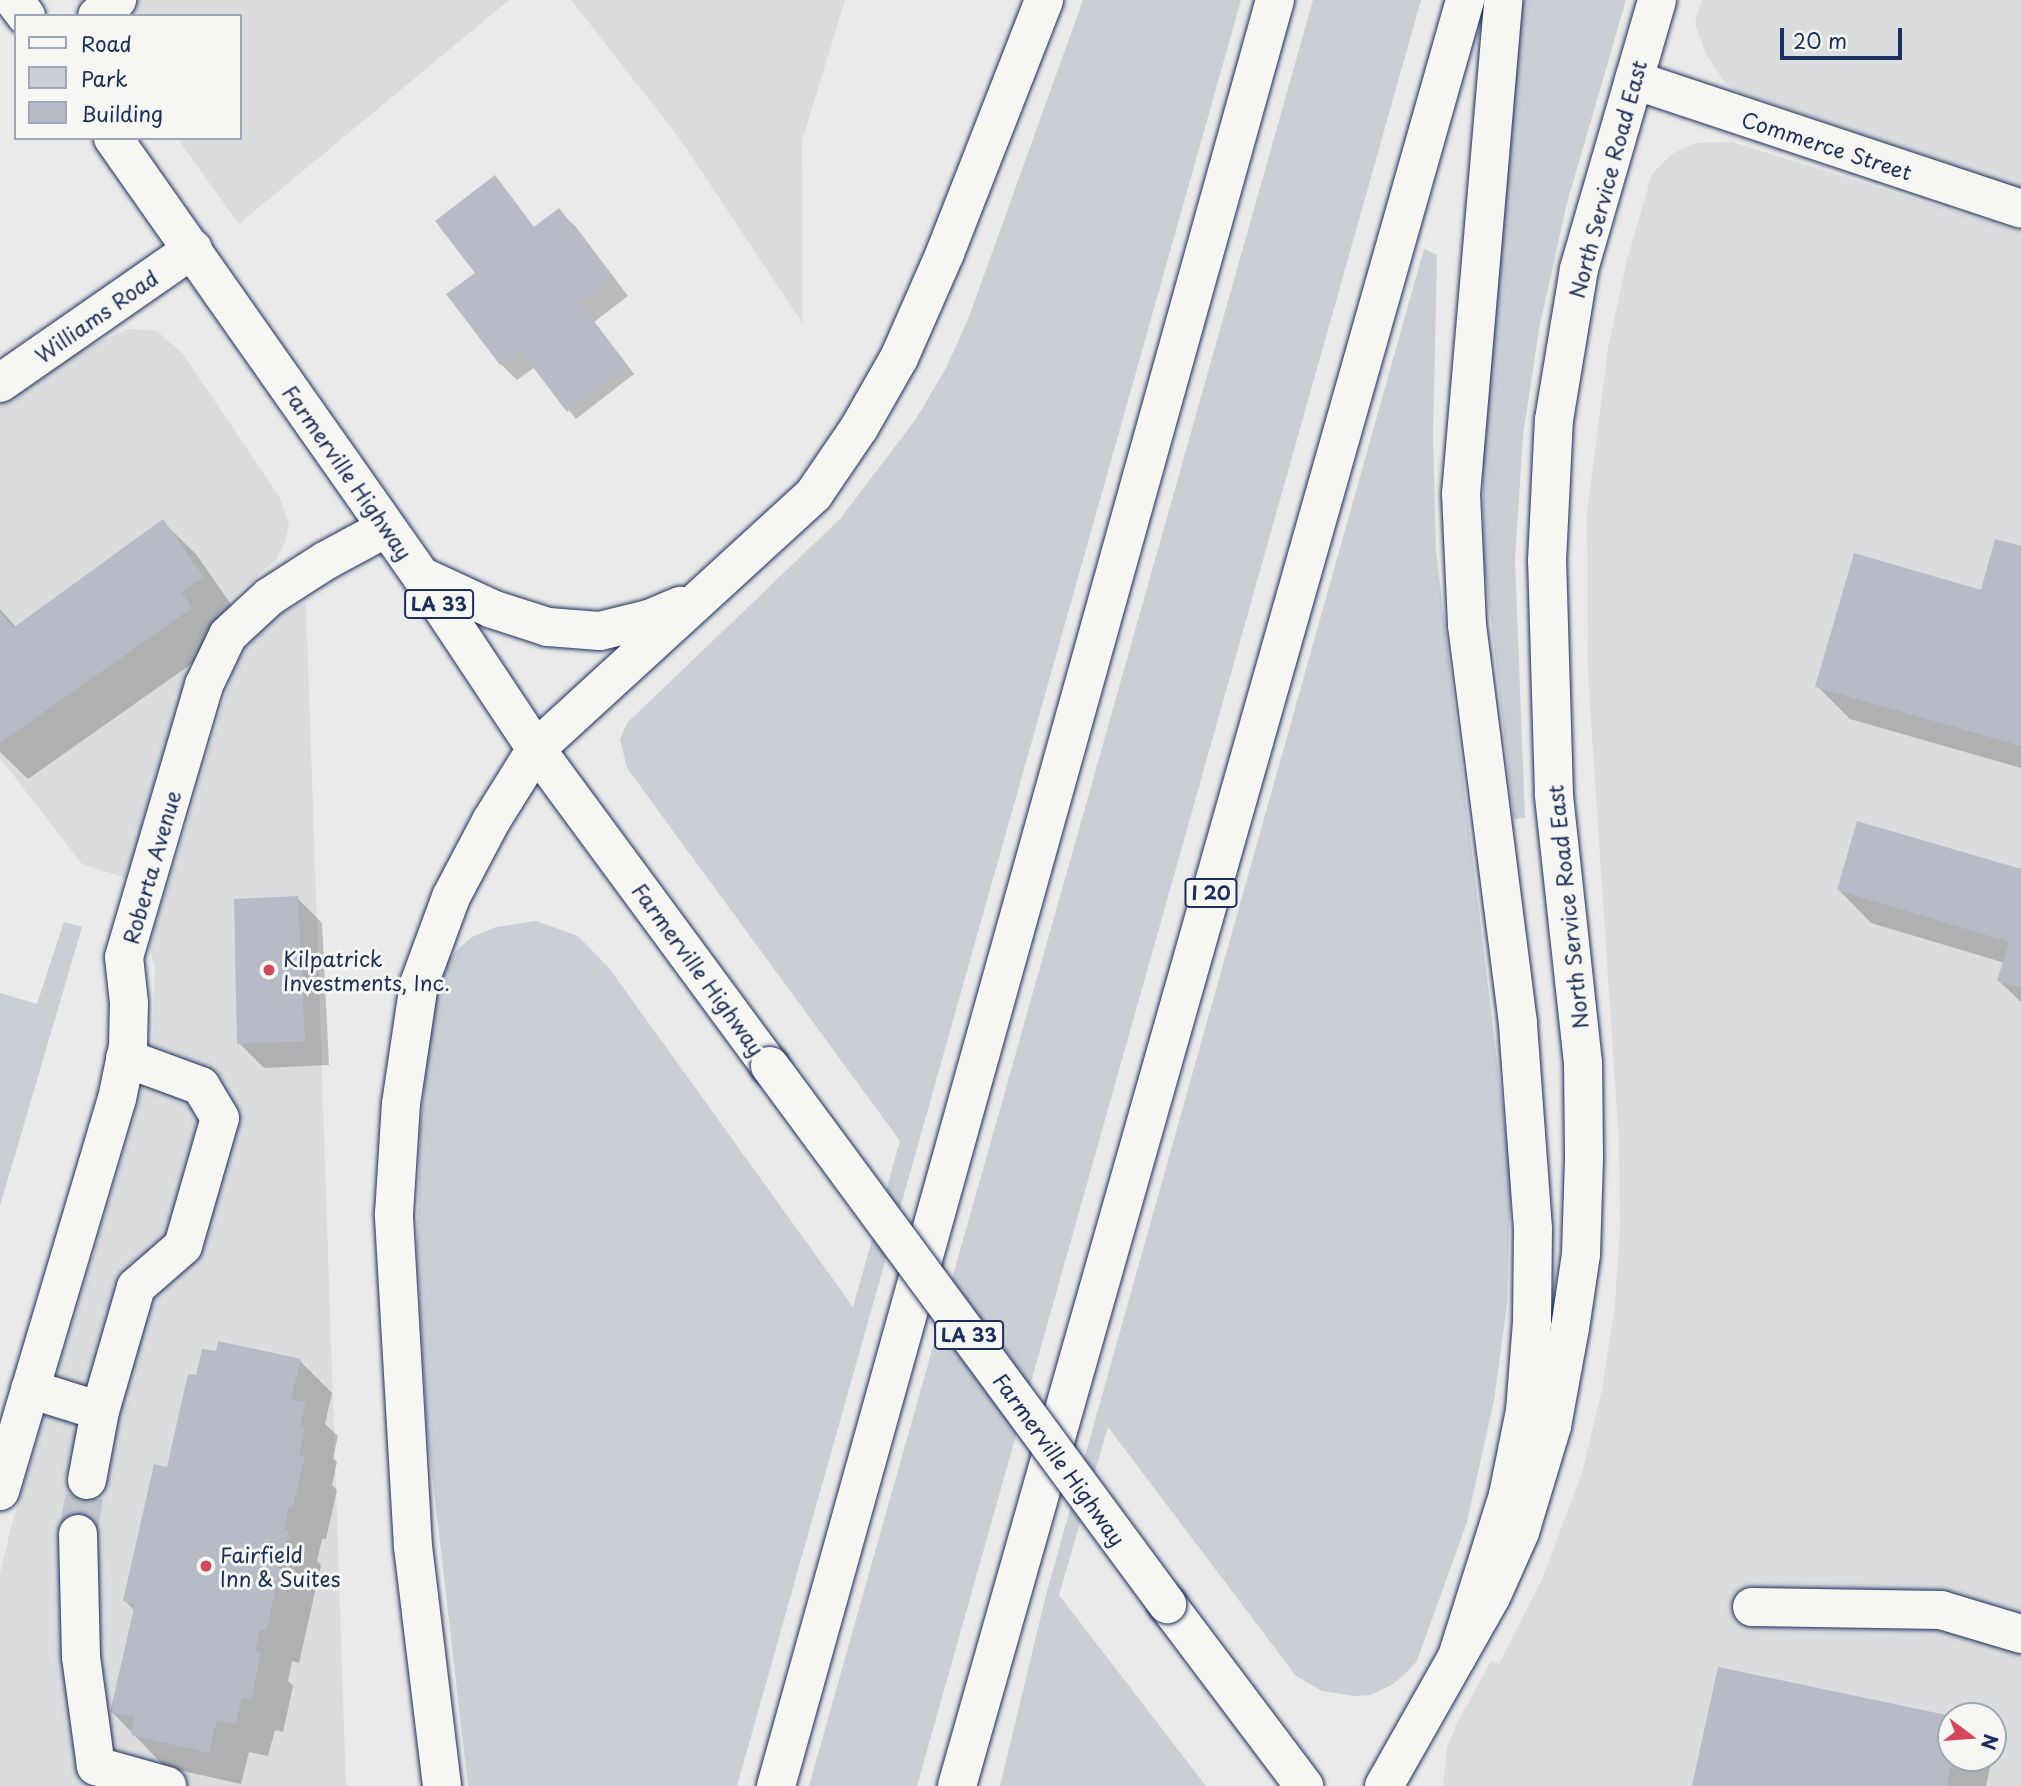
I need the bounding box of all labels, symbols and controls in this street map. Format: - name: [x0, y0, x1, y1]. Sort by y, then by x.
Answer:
- legend: [14, 14, 242, 140]
- scale bar: [1783, 14, 1906, 58]
- text: 20 m: [1793, 24, 1847, 56]
- text: Road: [81, 27, 132, 59]
- street label: North Service Road East: [1563, 58, 1651, 300]
- text: Park: [81, 62, 128, 94]
- text: Building: [81, 97, 163, 129]
- street label: Commerce Street: [1739, 106, 1915, 184]
- street label: Williams Road: [30, 264, 162, 368]
- street label: Farmerville Highway: [278, 379, 418, 565]
- road number: LA 33: [402, 589, 476, 620]
- street label: North Service Road East: [1542, 784, 1592, 1030]
- street label: Roberta Avenue: [117, 787, 185, 947]
- street label: Farmerville Highway: [628, 877, 770, 1061]
- road number: I 20: [1183, 878, 1239, 908]
- place label: Kilpatrick Investments, Inc.: [283, 945, 450, 995]
- marker: Kilpatrick Investments, Inc.: [261, 962, 277, 978]
- road number: LA 33: [932, 1320, 1006, 1350]
- street label: Farmerville Highway: [989, 1367, 1131, 1551]
- place label: Fairfield Inn & Suites: [220, 1541, 342, 1591]
- marker: Fairfield Inn & Suites: [198, 1558, 214, 1574]
- north arrow: [1937, 1702, 2007, 1772]
- text: N: [1975, 1731, 2006, 1753]

